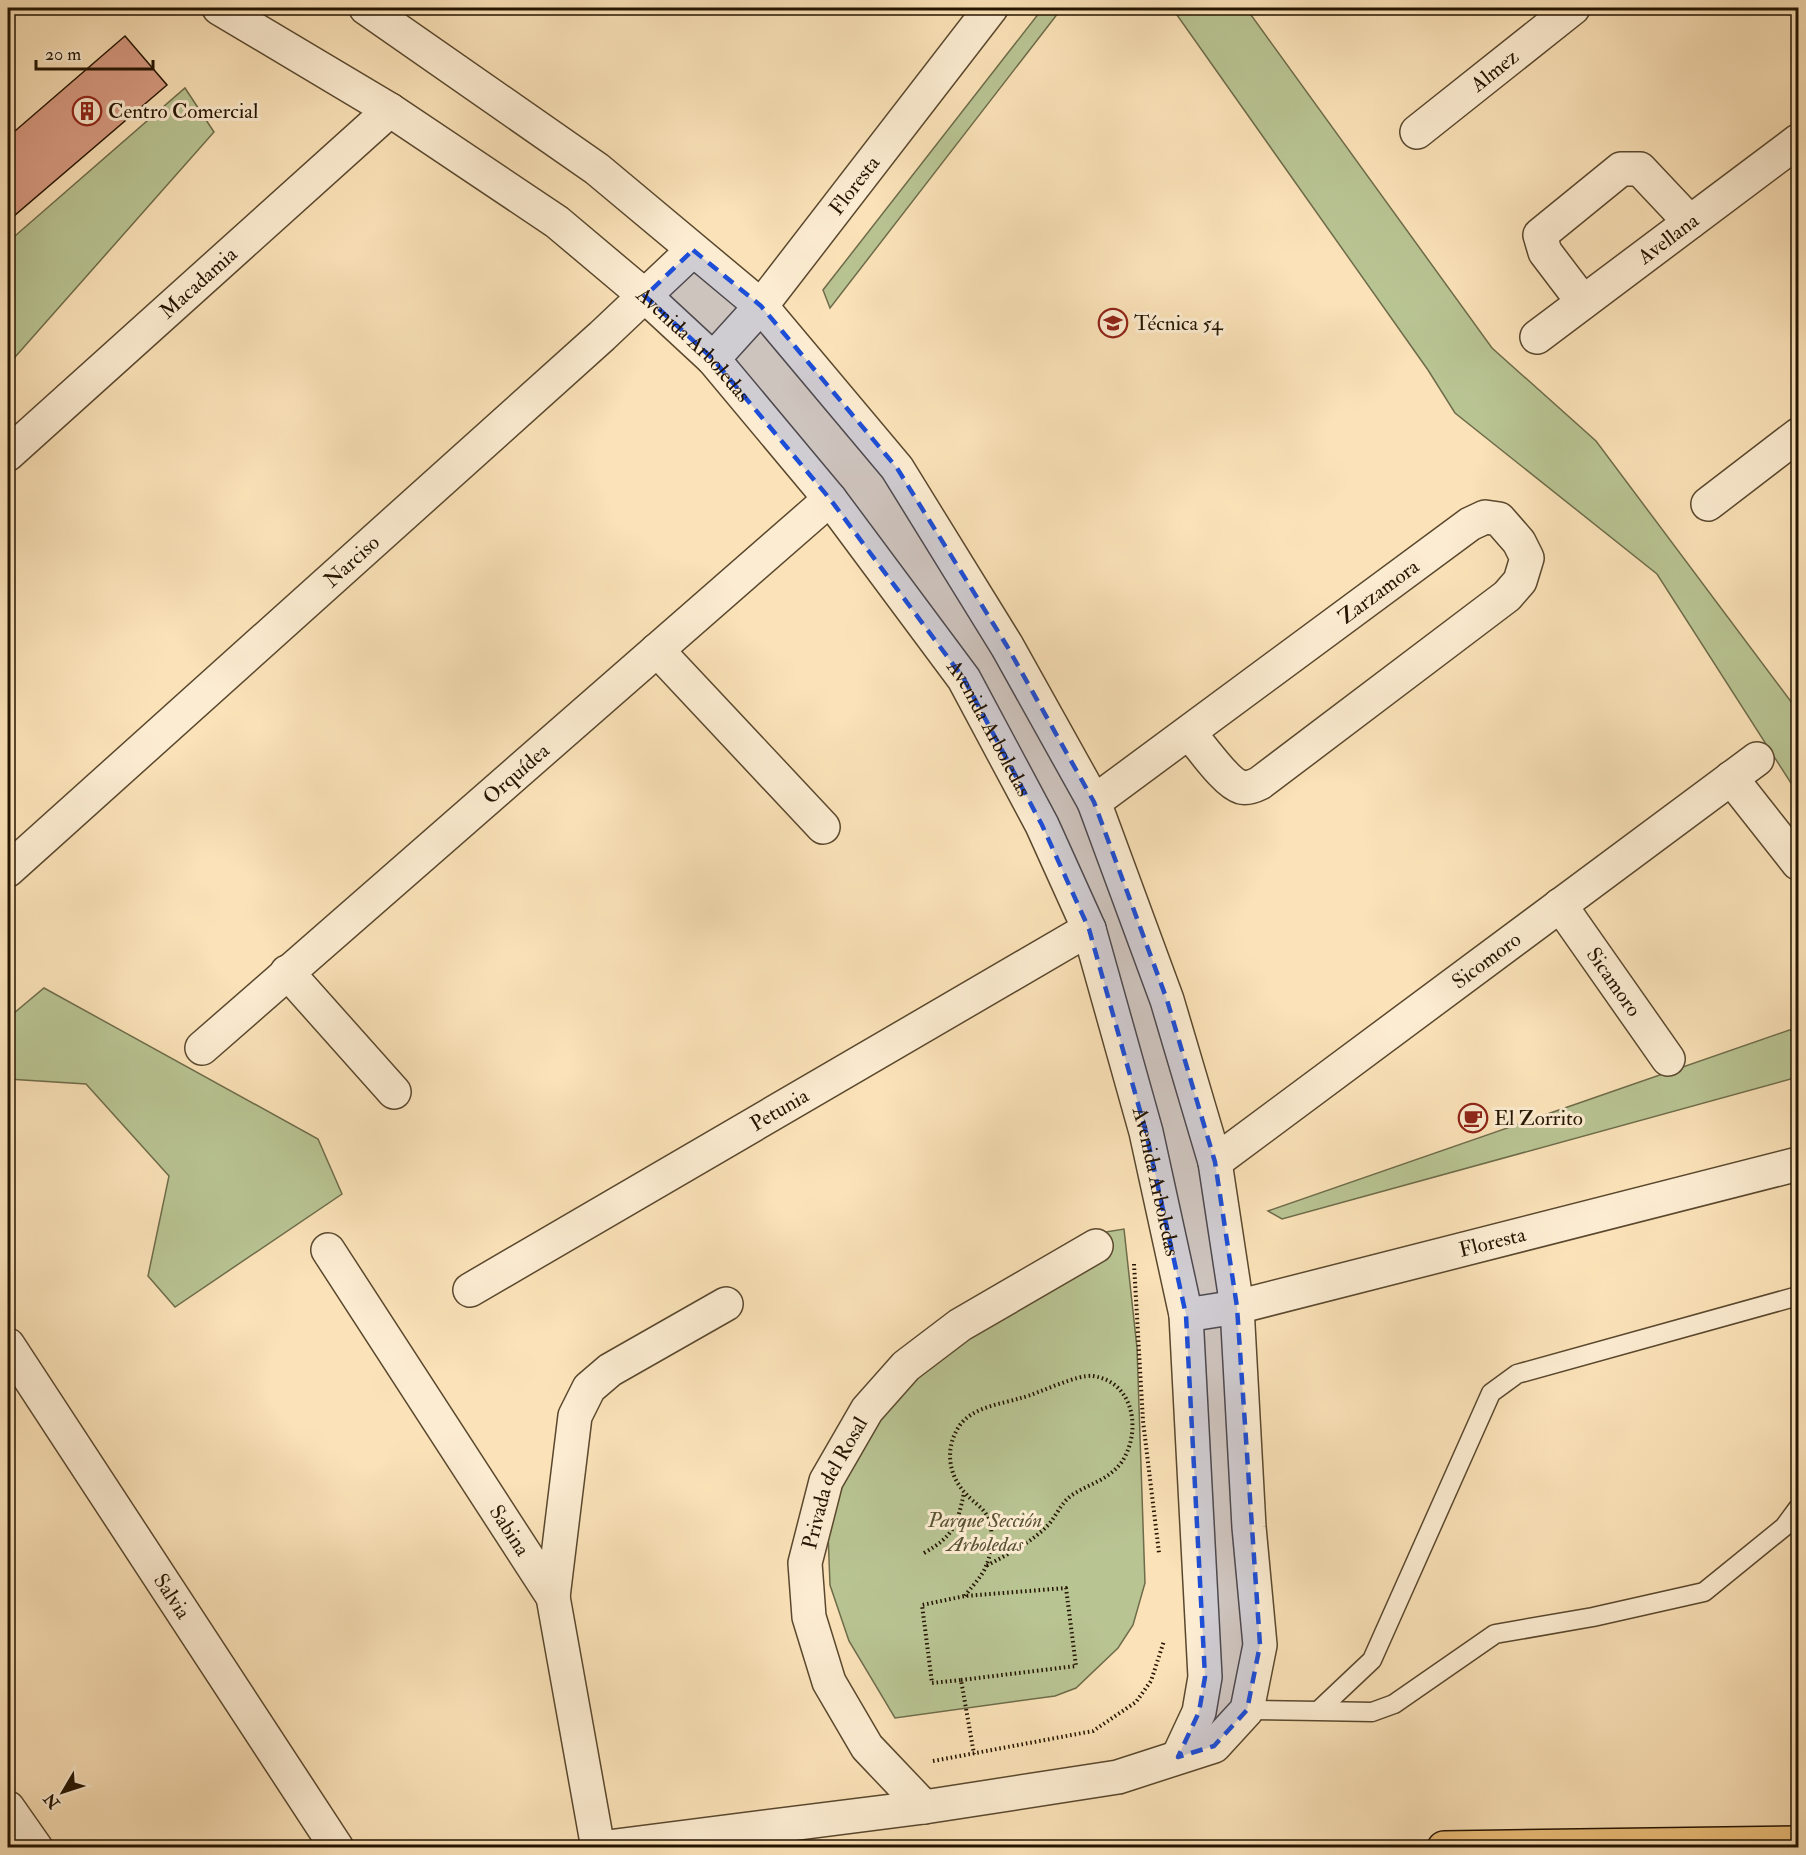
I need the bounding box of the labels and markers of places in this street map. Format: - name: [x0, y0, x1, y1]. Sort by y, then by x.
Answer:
- building icon: Centro Comercial: [71, 95, 103, 127]
- place label: Centro Comercial: [108, 98, 259, 125]
- school or university icon: Técnica 54: [1097, 307, 1129, 339]
- place label: Técnica 54: [1134, 310, 1224, 337]
- cafe icon: El Zorrito: [1457, 1102, 1489, 1134]
- place label: El Zorrito: [1494, 1105, 1583, 1132]

